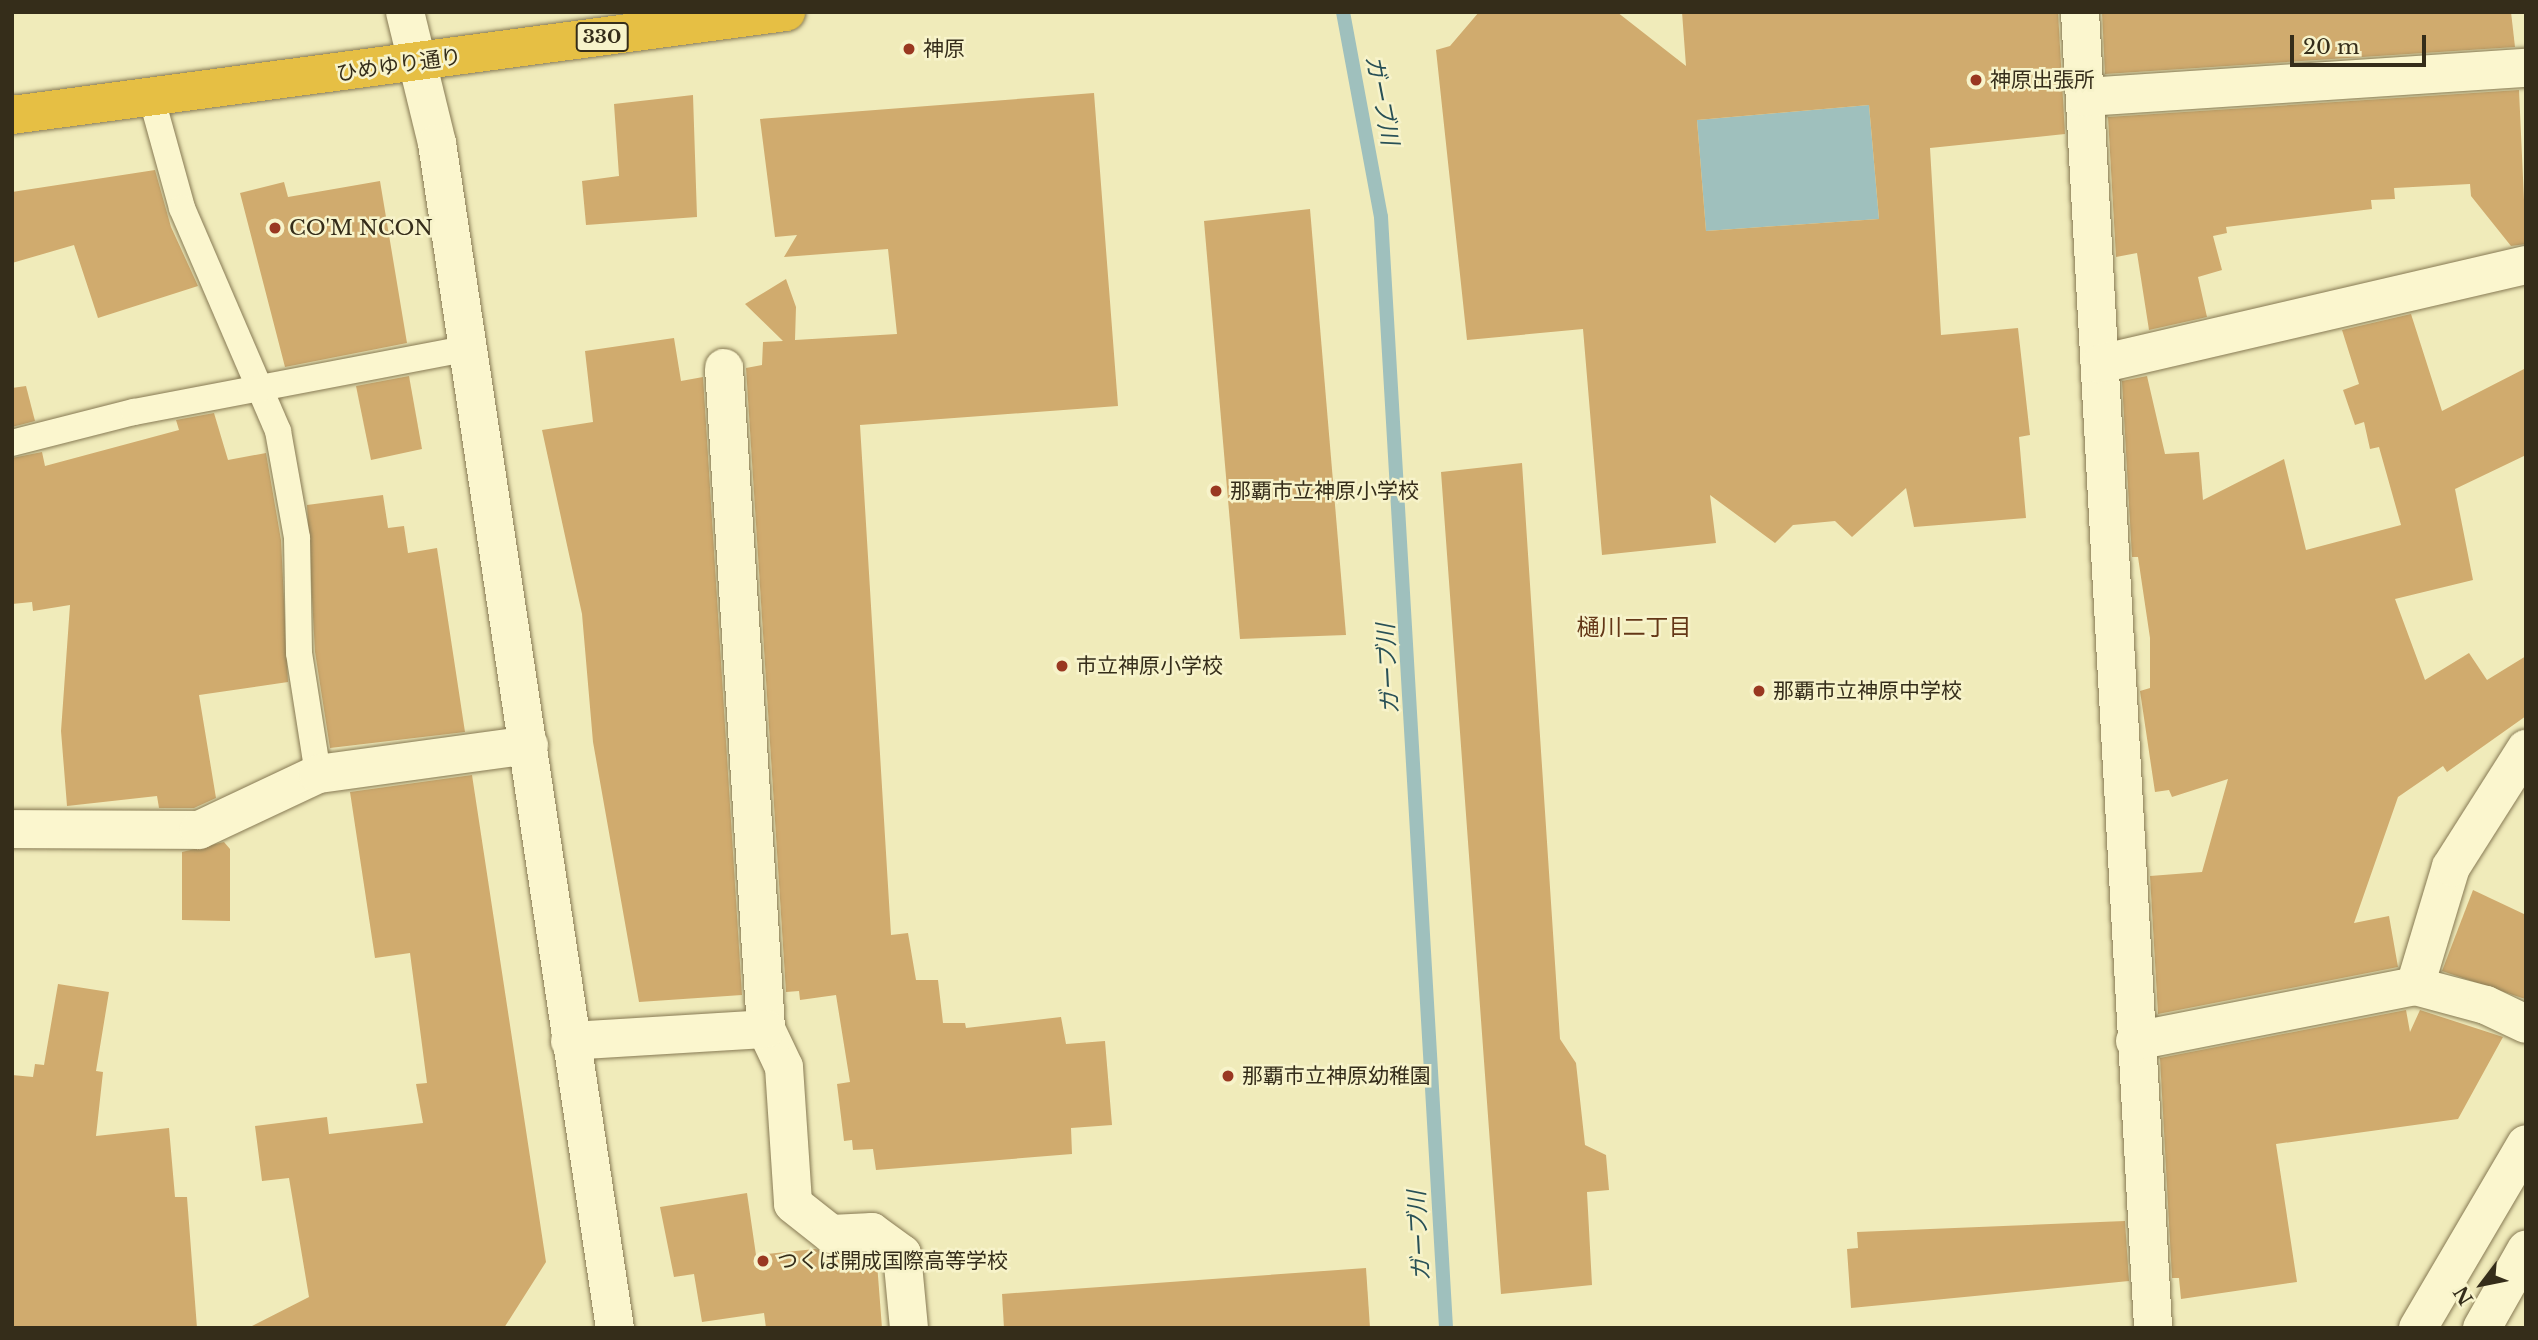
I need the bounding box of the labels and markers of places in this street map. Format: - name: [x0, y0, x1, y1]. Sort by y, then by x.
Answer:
- place label: 神原: [923, 36, 965, 62]
- marker: 神原: [901, 41, 917, 57]
- place label: 神原出張所: [1990, 67, 2095, 93]
- marker: 神原出張所: [1968, 72, 1984, 88]
- place label: CO'M NCON: [289, 215, 433, 241]
- marker: CO'M NCON: [267, 220, 283, 236]
- place label: 那覇市立神原小学校: [1230, 478, 1419, 504]
- marker: 那覇市立神原小学校: [1208, 483, 1224, 499]
- place label: 市立神原小学校: [1076, 653, 1223, 679]
- marker: 市立神原小学校: [1054, 658, 1070, 674]
- place label: 那覇市立神原中学校: [1773, 678, 1962, 704]
- marker: 那覇市立神原中学校: [1751, 683, 1767, 699]
- place label: 那覇市立神原幼稚園: [1242, 1063, 1431, 1089]
- marker: 那覇市立神原幼稚園: [1220, 1068, 1236, 1084]
- place label: つくば開成国際高等学校: [777, 1248, 1008, 1274]
- marker: つくば開成国際高等学校: [755, 1253, 771, 1269]

